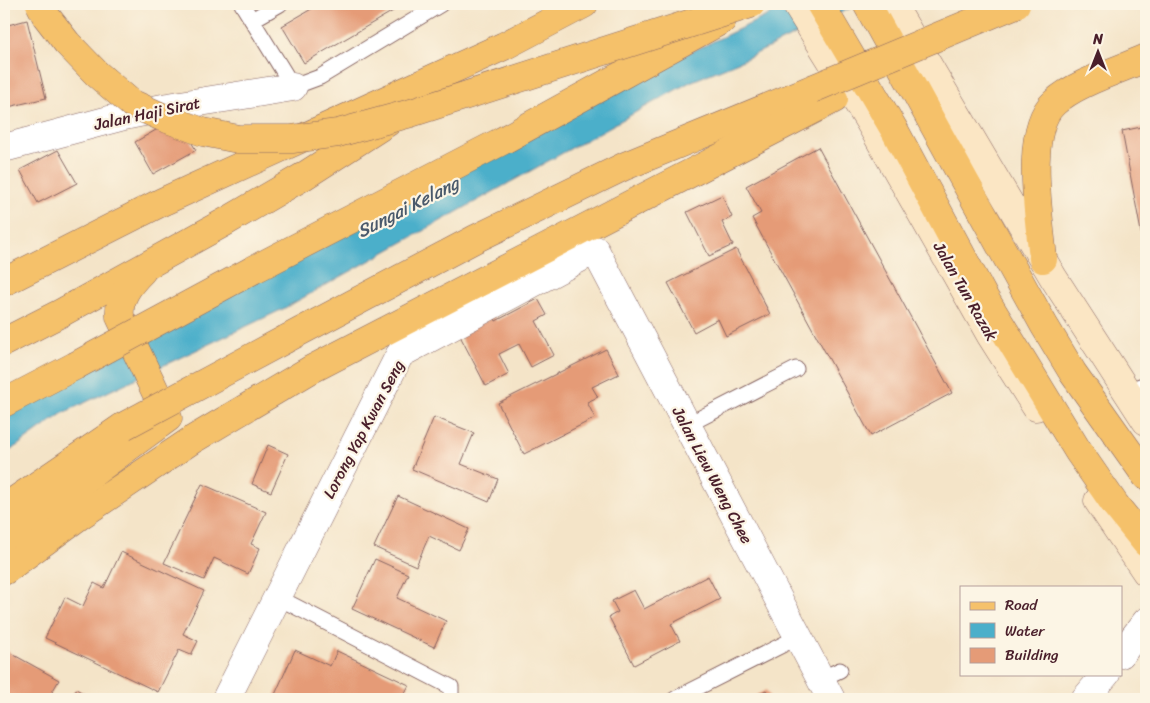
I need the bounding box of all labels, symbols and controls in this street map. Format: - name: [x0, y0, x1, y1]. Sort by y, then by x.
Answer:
- text: N: [1092, 27, 1103, 52]
- north arrow: [1072, 28, 1122, 78]
- street label: Jalan Haji Sirat: [90, 88, 203, 139]
- water label: Sungai Kelang: [351, 167, 467, 247]
- street label: Jalan Tun Razak: [925, 235, 1006, 347]
- street label: Lorong Yap Kwan Seng: [314, 354, 412, 504]
- street label: Jalan Liew Weng Chee: [664, 400, 761, 549]
- legend: [960, 586, 1122, 676]
- text: Road: [1005, 592, 1038, 618]
- text: Water: [1005, 618, 1045, 644]
- text: Building: [1005, 642, 1059, 668]

